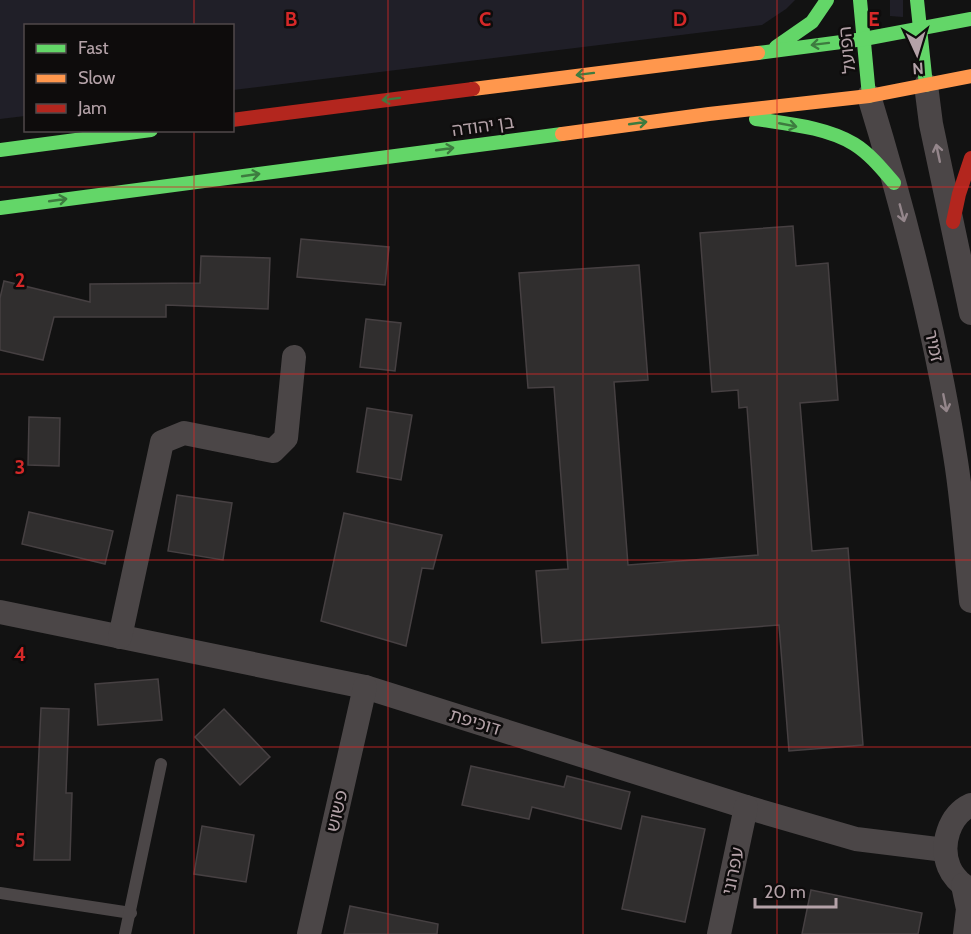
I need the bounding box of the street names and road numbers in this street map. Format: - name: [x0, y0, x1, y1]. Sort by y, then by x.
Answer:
- street label: הפועל: [834, 25, 860, 75]
- street label: בן יהודה: [450, 111, 516, 141]
- street label: זמיר: [920, 328, 948, 364]
- street label: דוכיפת: [447, 704, 504, 740]
- street label: פשוש: [322, 788, 352, 834]
- street label: עפרוני: [717, 845, 749, 897]

